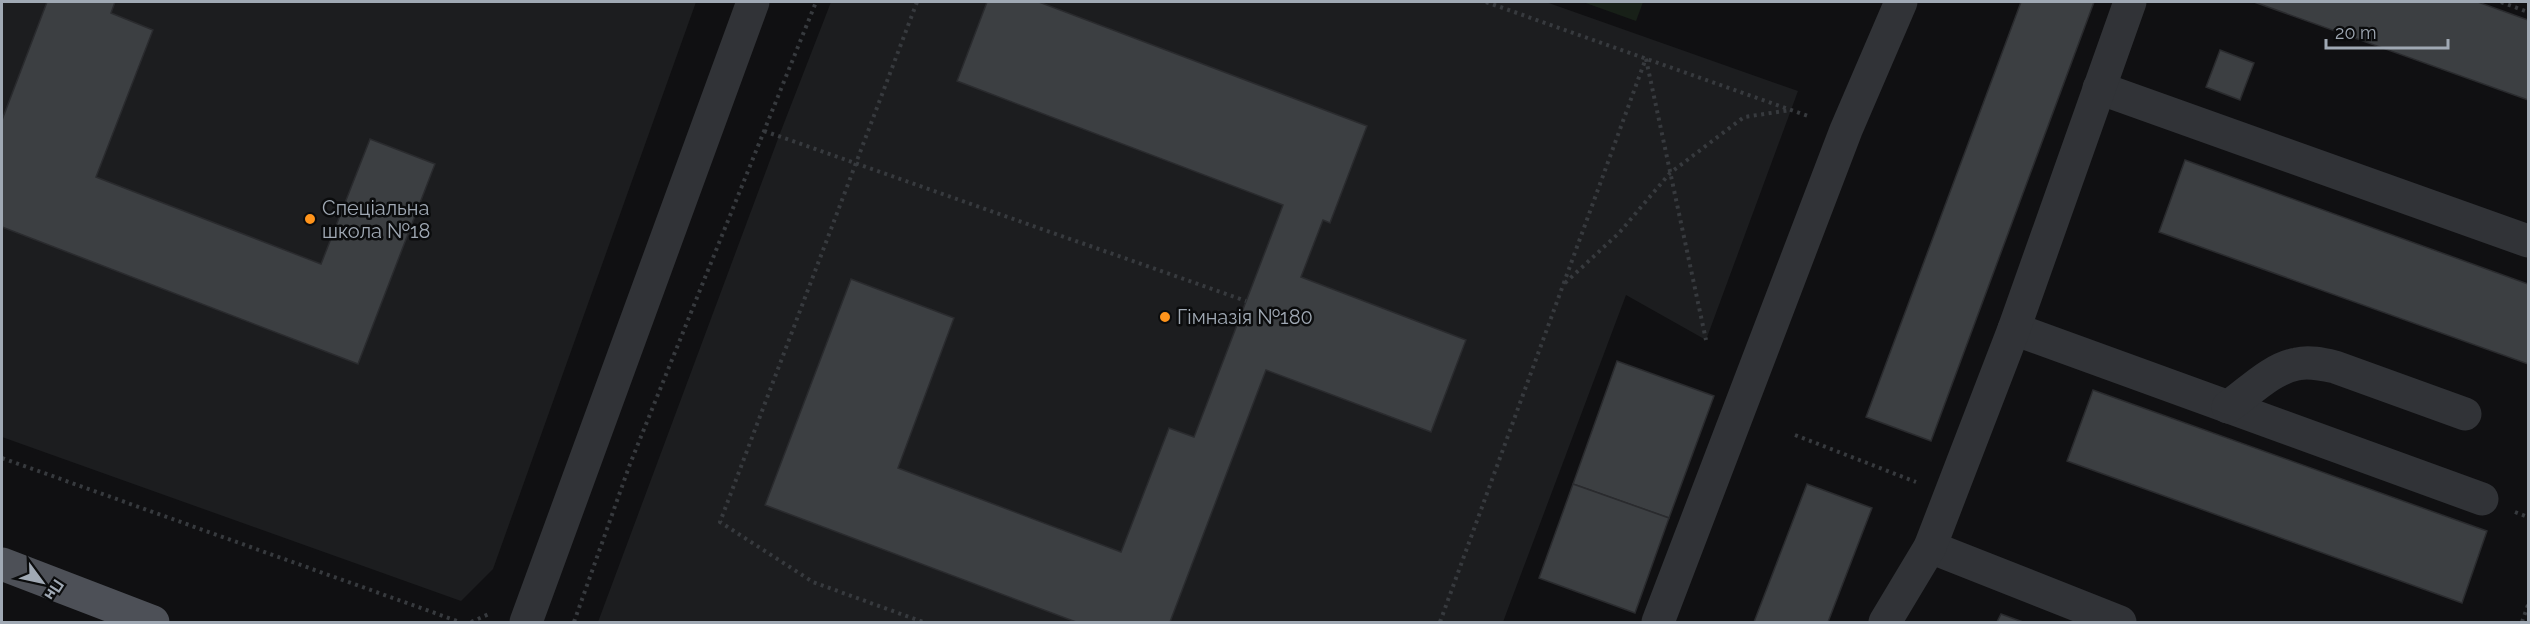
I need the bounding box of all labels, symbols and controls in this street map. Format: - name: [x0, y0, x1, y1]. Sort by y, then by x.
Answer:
- scale bar: [2326, 12, 2448, 50]
- text: 20 m: [2335, 22, 2377, 43]
- place label: Спеціальна школа №18: [322, 196, 430, 243]
- marker: Спеціальна школа №18: [303, 212, 317, 226]
- place label: Гімназія №180: [1177, 305, 1313, 329]
- marker: Гімназія №180: [1158, 310, 1172, 324]
- north arrow: [12, 552, 72, 612]
- text: Пн: [40, 576, 68, 604]

